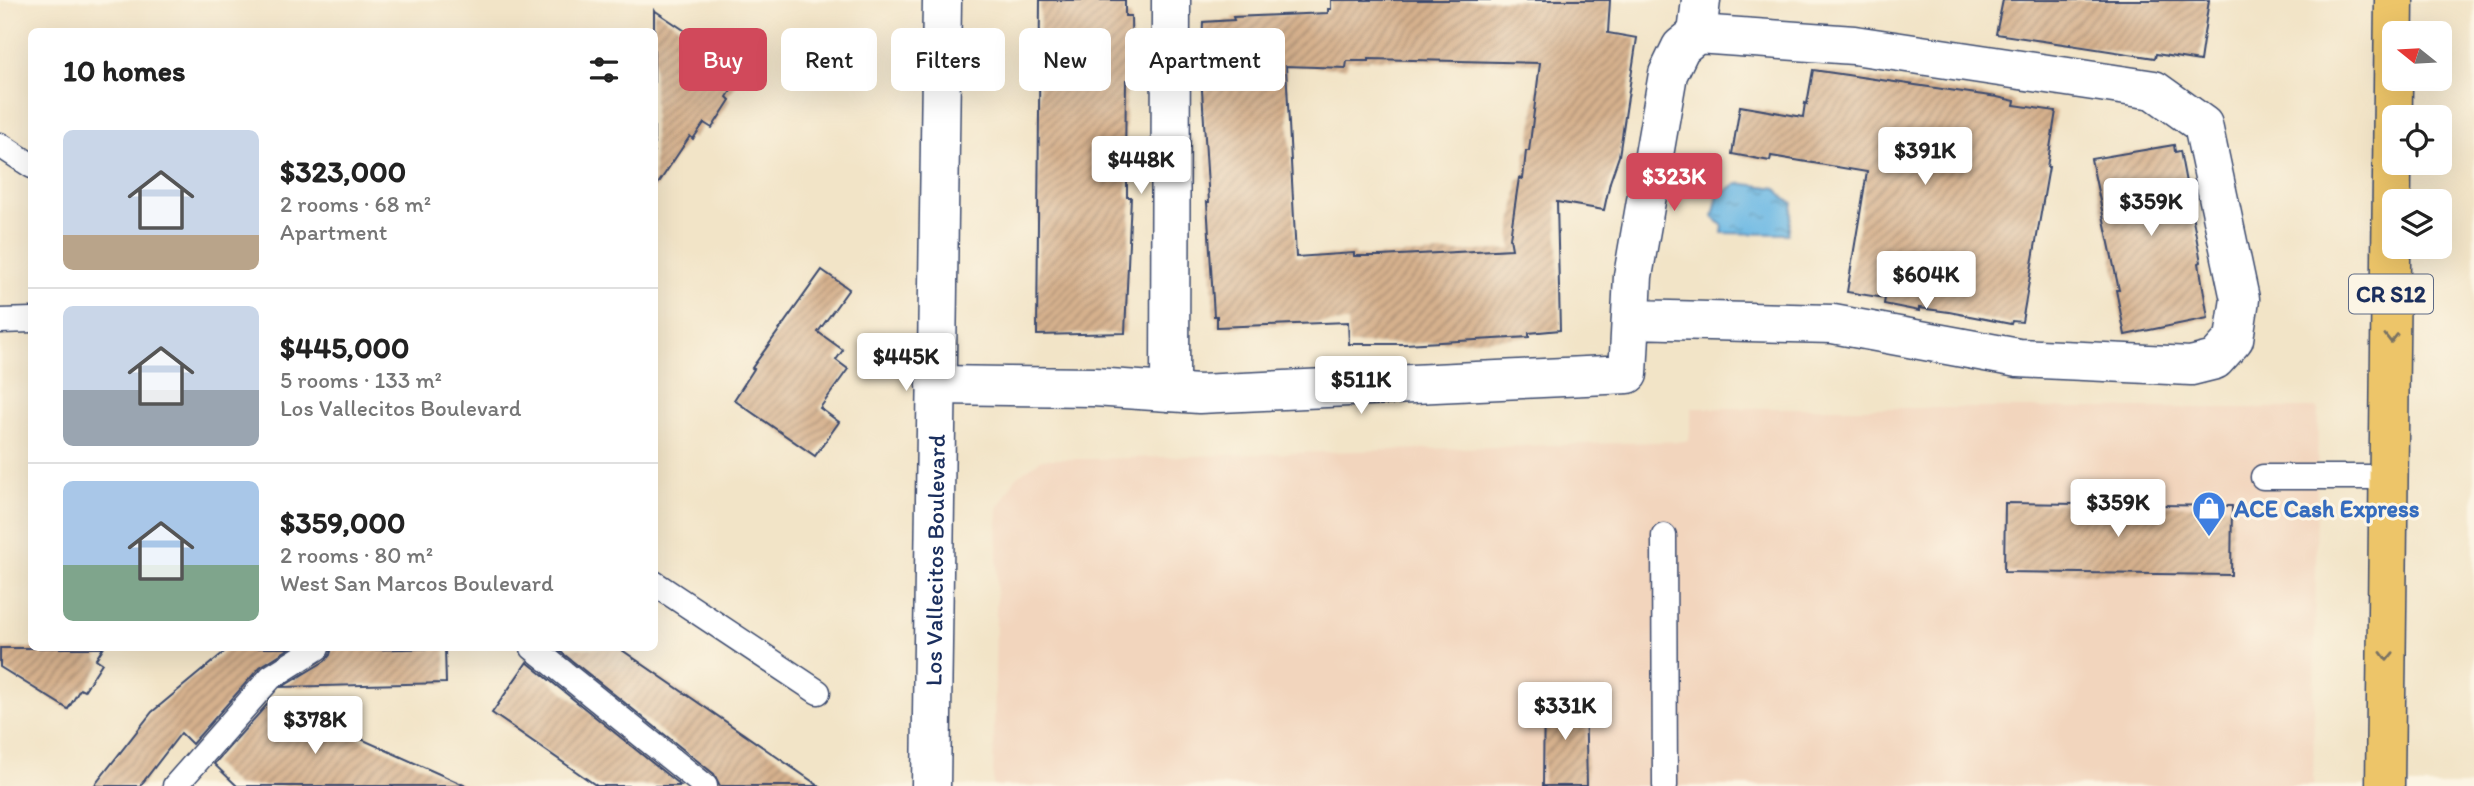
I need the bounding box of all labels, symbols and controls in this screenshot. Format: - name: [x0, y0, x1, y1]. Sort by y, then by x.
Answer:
- north arrow: [2382, 21, 2452, 91]
- map controls: [2382, 21, 2452, 259]
- chip: Buy: [679, 28, 767, 91]
- chip: Rent: [781, 28, 877, 91]
- chip: Filters: [891, 28, 1005, 91]
- chip: New: [1019, 28, 1111, 91]
- chip: Apartment: [1125, 28, 1285, 91]
- icon: filters: [585, 51, 623, 89]
- text: 10 homes: [63, 52, 186, 89]
- button: locate: [2382, 105, 2452, 175]
- pin: $391K: [1876, 128, 1974, 187]
- pin: $448K: [1092, 136, 1190, 196]
- text: $391K: [1894, 136, 1956, 164]
- text: $448K: [1108, 145, 1174, 173]
- text: $323,000: [280, 153, 406, 190]
- pin: $323K: [1625, 154, 1723, 213]
- icon: home: [119, 158, 203, 242]
- text: $323K: [1642, 162, 1706, 190]
- pin: $359K: [2102, 178, 2200, 238]
- text: $359K: [2120, 187, 2183, 215]
- button: layers: [2382, 189, 2452, 259]
- text: 2 rooms · 68 m²: [280, 190, 431, 218]
- text: Apartment: [280, 218, 387, 246]
- pin: $604K: [1877, 252, 1975, 311]
- text: $604K: [1893, 260, 1959, 288]
- road number: CR S12: [2349, 274, 2433, 314]
- text: $445,000: [280, 329, 410, 366]
- one-way arrow: [2383, 333, 2399, 343]
- icon: home: [119, 334, 203, 418]
- pin: $445K: [857, 334, 955, 393]
- text: $445K: [873, 342, 939, 370]
- pin: $511K: [1312, 356, 1410, 416]
- text: $511K: [1331, 365, 1391, 393]
- text: 5 rooms · 133 m²: [280, 366, 442, 394]
- text: Los Vallecitos Boulevard: [280, 394, 521, 422]
- street label: Los Vallecitos Boulevard: [918, 434, 950, 686]
- pin: $359K: [2069, 480, 2167, 539]
- text: $359K: [2087, 488, 2150, 516]
- shop icon: ACE Cash Express: [2190, 489, 2228, 538]
- place label: ACE Cash Express: [2233, 494, 2420, 524]
- text: $359,000: [280, 504, 406, 541]
- icon: home: [119, 509, 203, 593]
- text: 2 rooms · 80 m²: [280, 541, 433, 569]
- text: West San Marcos Boulevard: [280, 569, 554, 597]
- one-way arrow: [2380, 651, 2395, 662]
- pin: $331K: [1516, 682, 1614, 742]
- text: $331K: [1534, 691, 1596, 719]
- pin: $378K: [266, 696, 364, 756]
- text: $378K: [284, 705, 346, 733]

